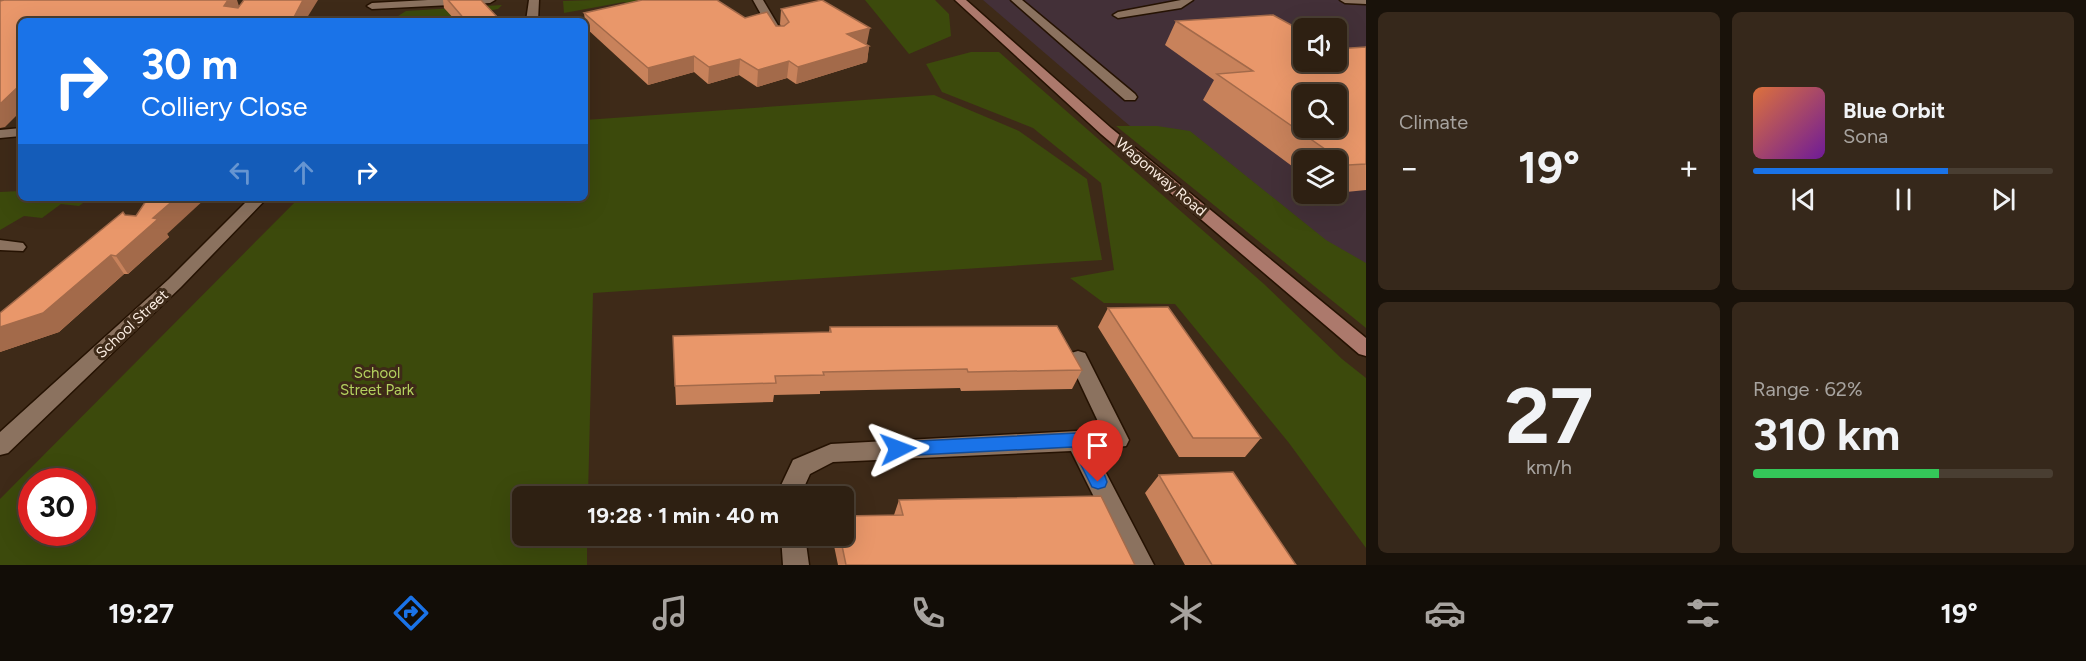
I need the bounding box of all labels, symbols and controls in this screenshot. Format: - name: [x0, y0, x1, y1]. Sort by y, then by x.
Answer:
- map controls: [1293, 18, 1347, 204]
- button: sound: [1293, 18, 1347, 72]
- text: 30 m: [141, 39, 238, 90]
- icon: right: [42, 42, 120, 120]
- button: search: [1293, 84, 1347, 138]
- text: Colliery Close: [141, 90, 307, 123]
- text: Blue Orbit: [1843, 97, 1945, 124]
- text: Climate: [1399, 110, 1468, 134]
- text: Sona: [1843, 124, 1888, 148]
- street label: Wagonway Road: [1112, 134, 1210, 220]
- text: 19°: [1518, 140, 1580, 194]
- text: −: [1399, 148, 1420, 187]
- text: +: [1678, 148, 1699, 187]
- button: layers: [1293, 150, 1347, 204]
- icon: left: [224, 156, 257, 189]
- icon: ahead: [287, 156, 320, 189]
- icon: right: [350, 156, 383, 189]
- icon: previous: [1787, 183, 1820, 216]
- icon: pause: [1887, 183, 1920, 216]
- icon: next: [1987, 183, 2020, 216]
- street label: School Street: [92, 286, 172, 362]
- park label: School Street Park: [340, 364, 415, 399]
- text: 27: [1505, 369, 1593, 463]
- text: Range · 62%: [1753, 377, 1863, 401]
- text: 310 km: [1753, 407, 1900, 461]
- position arrow: [866, 417, 930, 481]
- pin: [1072, 420, 1123, 482]
- icon: arrive: [1081, 429, 1114, 462]
- text: km/h: [1526, 455, 1572, 479]
- speed limit sign: 30: [18, 468, 96, 546]
- text: 19:28 · 1 min · 40 m: [587, 502, 779, 529]
- icon: directions: [390, 592, 432, 634]
- icon: music: [649, 592, 691, 634]
- icon: phone: [907, 592, 949, 634]
- icon: climate: [1165, 592, 1207, 634]
- icon: car: [1424, 592, 1466, 634]
- icon: filters: [1682, 592, 1724, 634]
- text: 19:27: [108, 597, 174, 630]
- text: 19°: [1941, 597, 1978, 630]

